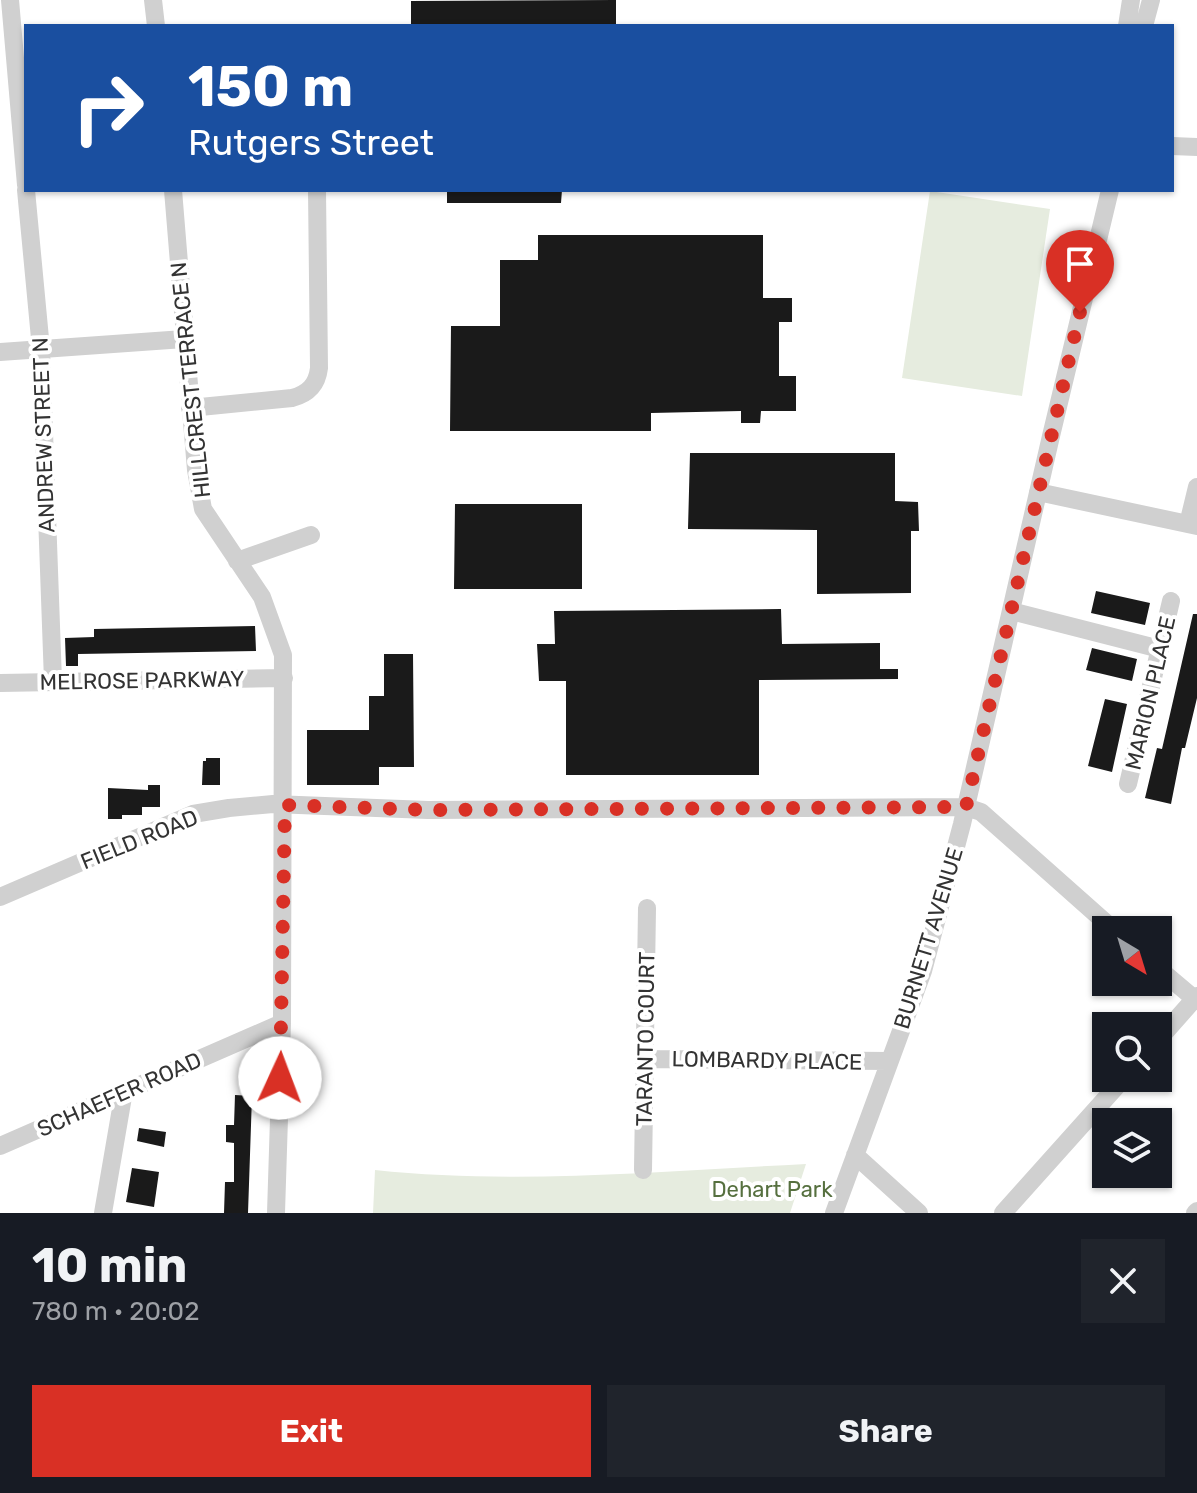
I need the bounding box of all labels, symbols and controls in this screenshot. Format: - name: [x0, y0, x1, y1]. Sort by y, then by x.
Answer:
- text: 150 m: [188, 54, 353, 120]
- icon: right: [56, 56, 160, 160]
- text: Rutgers Street: [188, 121, 434, 164]
- pin: [1046, 230, 1114, 312]
- icon: arrive: [1058, 242, 1102, 286]
- street label: HILLCREST TERRACE N: [165, 261, 216, 499]
- street label: ANDREW STREET N: [27, 337, 60, 533]
- street label: MARION PLACE: [1120, 614, 1181, 773]
- street label: MELROSE PARKWAY: [39, 665, 245, 696]
- street label: FIELD ROAD: [77, 804, 202, 875]
- street label: BURNETT AVENUE: [888, 844, 969, 1032]
- north arrow: [1092, 916, 1172, 996]
- map controls: [1092, 916, 1172, 1188]
- street label: TARANTO COURT: [630, 951, 661, 1127]
- button: search: [1092, 1012, 1172, 1092]
- position arrow: [238, 1036, 322, 1120]
- street label: LOMBARDY PLACE: [671, 1045, 863, 1076]
- street label: SCHAEFER ROAD: [33, 1046, 206, 1143]
- button: layers: [1092, 1108, 1172, 1188]
- park label: Dehart Park: [711, 1176, 833, 1203]
- text: 10 min: [32, 1237, 187, 1294]
- button: close: [1081, 1239, 1165, 1323]
- text: 780 m · 20:02: [32, 1296, 199, 1327]
- button: Exit: [32, 1385, 591, 1477]
- button: Share: [607, 1385, 1165, 1477]

